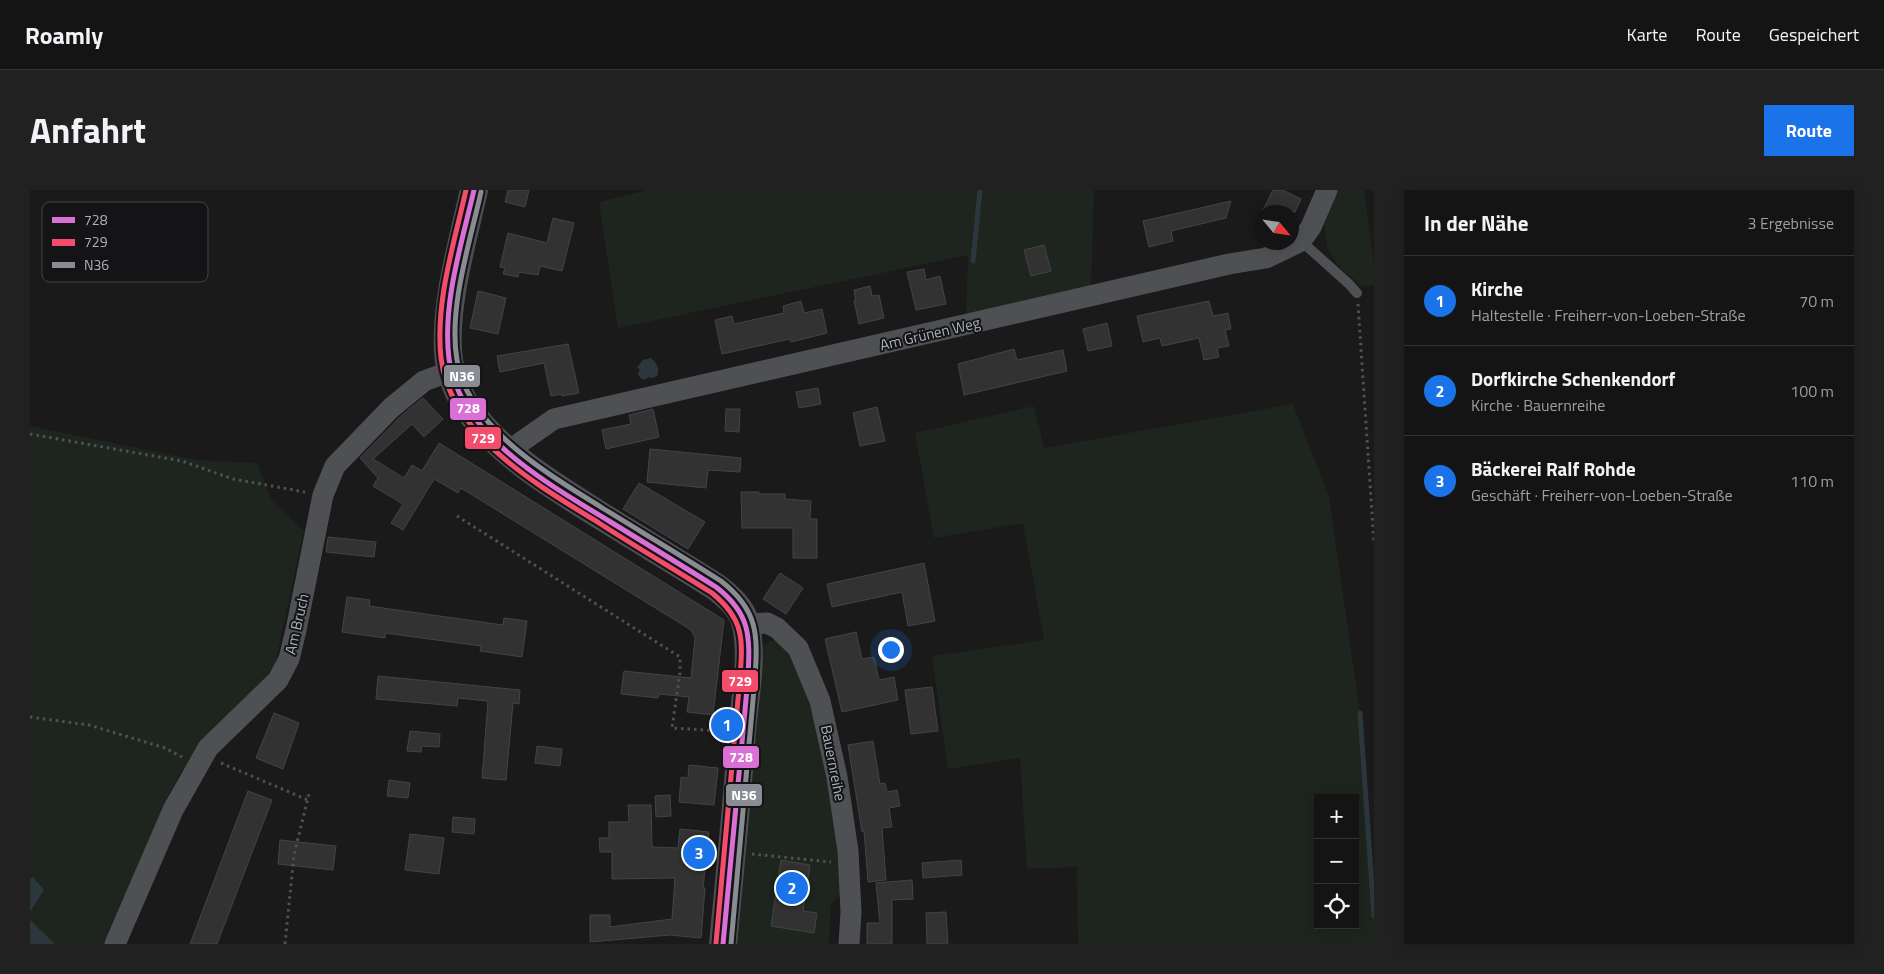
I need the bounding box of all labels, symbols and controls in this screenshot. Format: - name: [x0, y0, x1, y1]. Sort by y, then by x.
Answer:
- text: Roamly: [25, 17, 103, 53]
- text: Karte: [1626, 21, 1667, 48]
- text: Route: [1695, 21, 1741, 48]
- text: Gespeichert: [1769, 21, 1859, 48]
- text: Anfahrt: [30, 103, 146, 157]
- button: Route: [1764, 105, 1854, 156]
- legend: [42, 202, 208, 282]
- north arrow: [1254, 205, 1299, 250]
- text: In der Nähe: [1424, 207, 1529, 239]
- text: 728: [84, 209, 108, 230]
- text: 3 Ergebnisse: [1747, 211, 1834, 235]
- text: 729: [84, 231, 108, 252]
- text: N36: [84, 254, 109, 275]
- text: Kirche: [1471, 274, 1523, 303]
- text: 1: [1436, 289, 1444, 313]
- text: 70 m: [1799, 289, 1834, 313]
- text: Haltestelle · Freiherr-von-Loeben-Straße: [1471, 303, 1746, 327]
- street label: Am Grünen Weg: [877, 311, 983, 356]
- line badge: N36: [443, 364, 481, 388]
- text: Dorfkirche Schenkendorf: [1471, 364, 1675, 393]
- text: N36: [449, 365, 475, 386]
- text: 2: [1436, 379, 1444, 403]
- text: 100 m: [1790, 379, 1834, 403]
- text: Kirche · Bauernreihe: [1471, 393, 1605, 417]
- line badge: 728: [449, 397, 487, 421]
- text: 728: [456, 397, 480, 418]
- line badge: 729: [464, 426, 502, 450]
- text: 729: [471, 427, 495, 448]
- text: Bäckerei Ralf Rohde: [1471, 454, 1636, 483]
- text: 3: [1436, 469, 1444, 493]
- text: 110 m: [1790, 469, 1834, 493]
- text: Geschäft · Freiherr-von-Loeben-Straße: [1471, 483, 1733, 507]
- street label: Am Bruch: [278, 591, 315, 657]
- your location: [878, 637, 904, 663]
- line badge: 729: [721, 669, 759, 693]
- text: 729: [728, 670, 752, 691]
- pin: 1: [711, 706, 743, 744]
- street label: Bauernreihe: [815, 723, 852, 803]
- line badge: 728: [722, 745, 760, 769]
- text: 728: [729, 746, 753, 767]
- line badge: N36: [725, 783, 763, 807]
- text: N36: [731, 784, 757, 805]
- map controls: [1314, 794, 1359, 929]
- button: +: [1314, 794, 1359, 839]
- pin: 3: [683, 834, 715, 872]
- button: −: [1314, 839, 1359, 884]
- pin: 2: [776, 869, 808, 907]
- button: locate: [1314, 884, 1359, 929]

